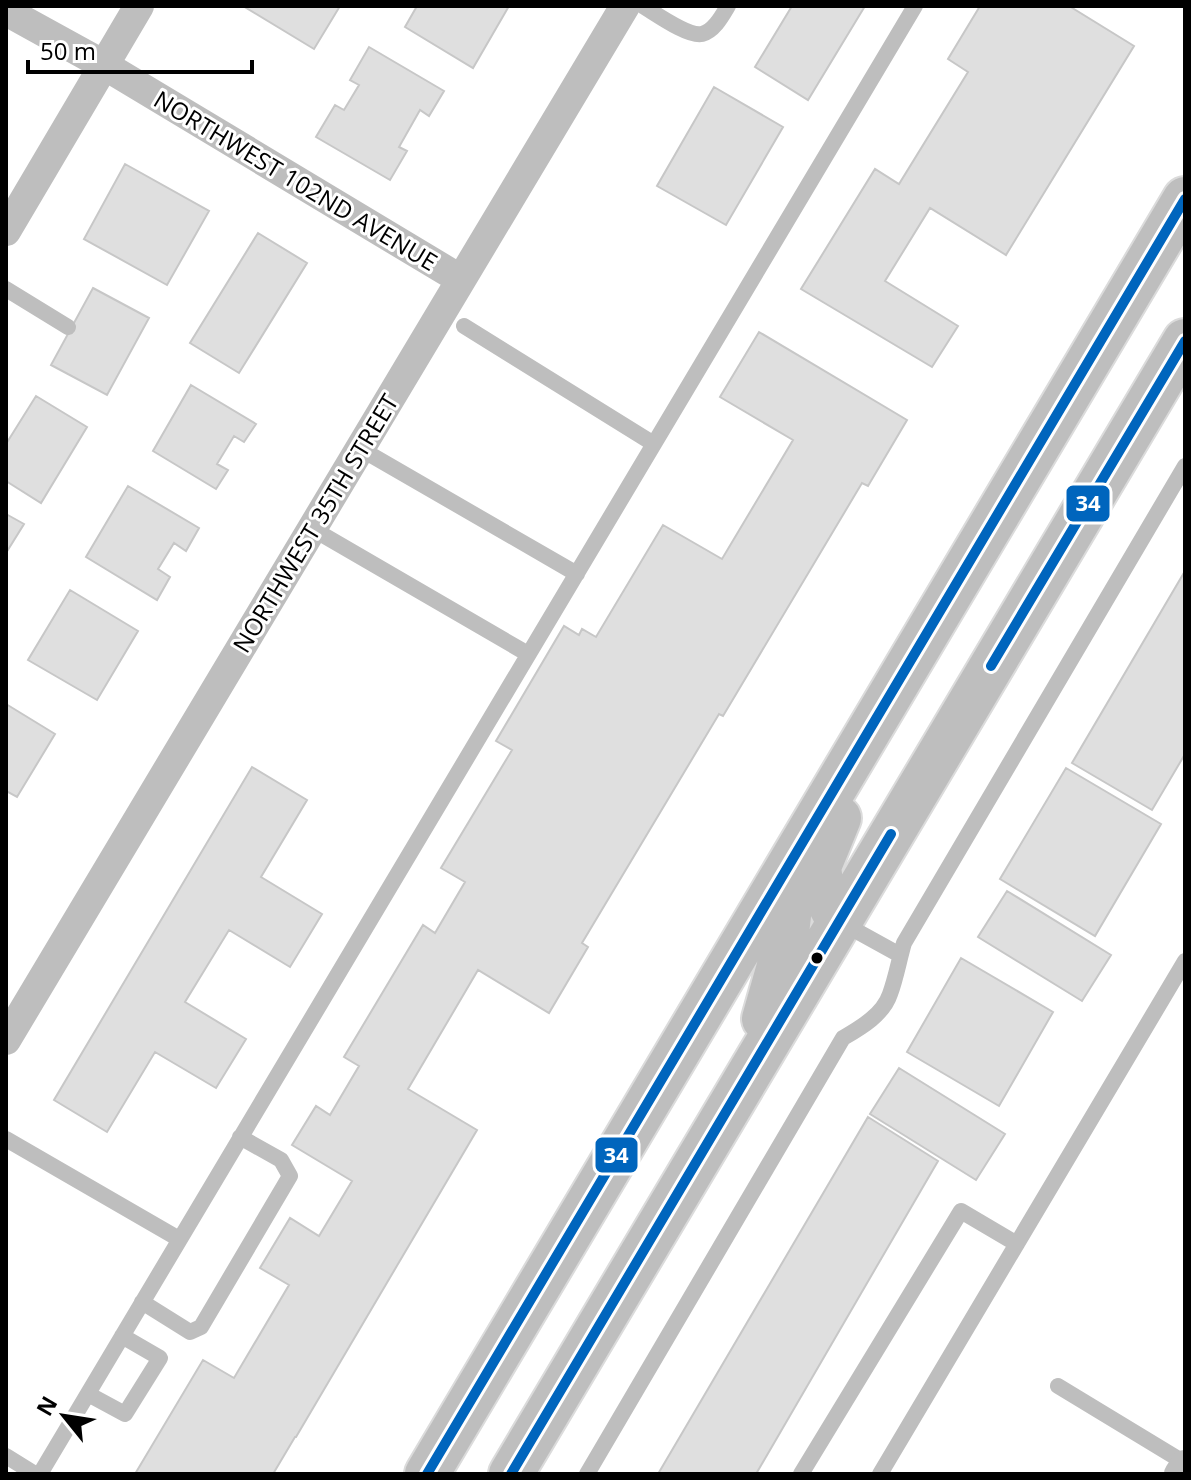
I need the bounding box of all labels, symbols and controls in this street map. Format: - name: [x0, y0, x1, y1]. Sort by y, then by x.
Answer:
- scale bar: [28, 24, 252, 74]
- text: 50 m: [40, 34, 96, 67]
- street label: NORTHWEST 102ND AVENUE: [148, 82, 444, 278]
- street label: NORTHWEST 35TH STREET: [225, 388, 405, 658]
- line badge: 34: [1065, 484, 1111, 523]
- text: 34: [1075, 487, 1101, 517]
- unlabelled marker: [809, 950, 825, 966]
- line badge: 34: [594, 1136, 639, 1174]
- text: 34: [603, 1139, 629, 1169]
- north arrow: [24, 1376, 104, 1456]
- text: N: [28, 1390, 63, 1421]

